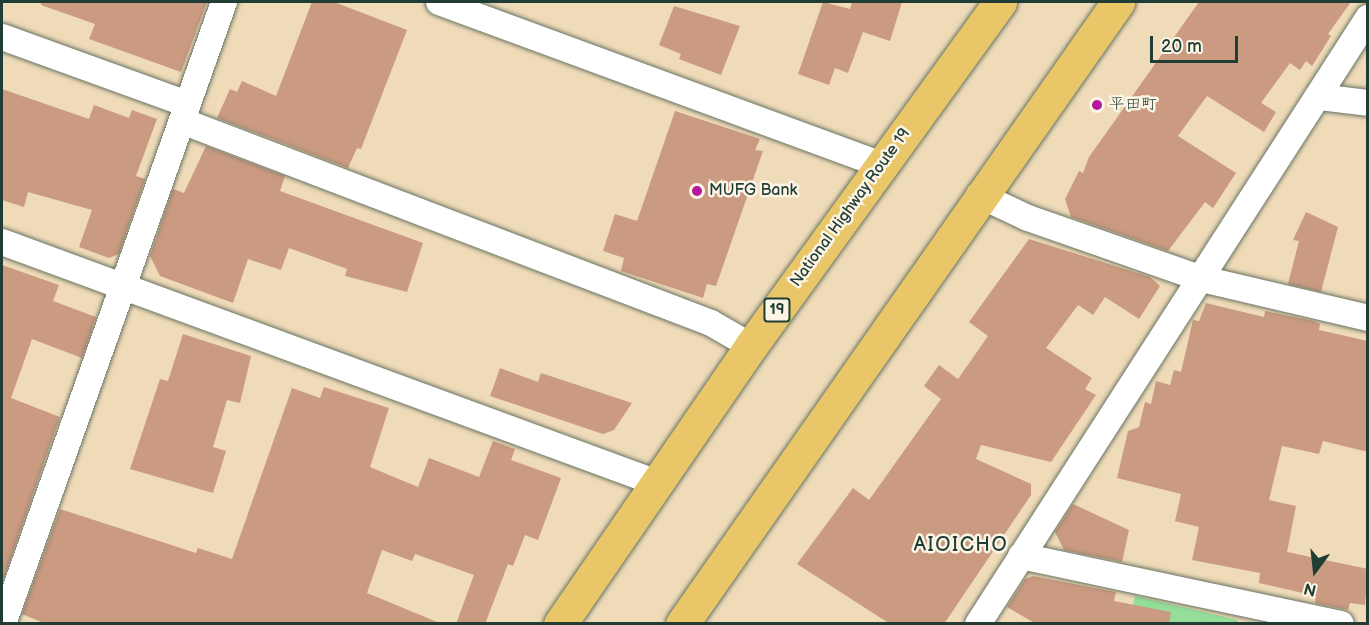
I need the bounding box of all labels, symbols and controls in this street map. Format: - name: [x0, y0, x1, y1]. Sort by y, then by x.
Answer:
- scale bar: [1153, 24, 1242, 62]
- text: 20 m: [1161, 36, 1202, 57]
- place label: 平田町: [1109, 95, 1157, 115]
- marker: 平田町: [1090, 98, 1104, 112]
- street label: National Highway Route 19: [787, 125, 915, 291]
- place label: MUFG Bank: [709, 181, 797, 201]
- marker: MUFG Bank: [690, 184, 704, 198]
- road number: 19: [762, 298, 792, 322]
- district label: AIOICHO: [914, 533, 1008, 557]
- north arrow: [1285, 541, 1345, 601]
- text: N: [1302, 578, 1318, 600]

